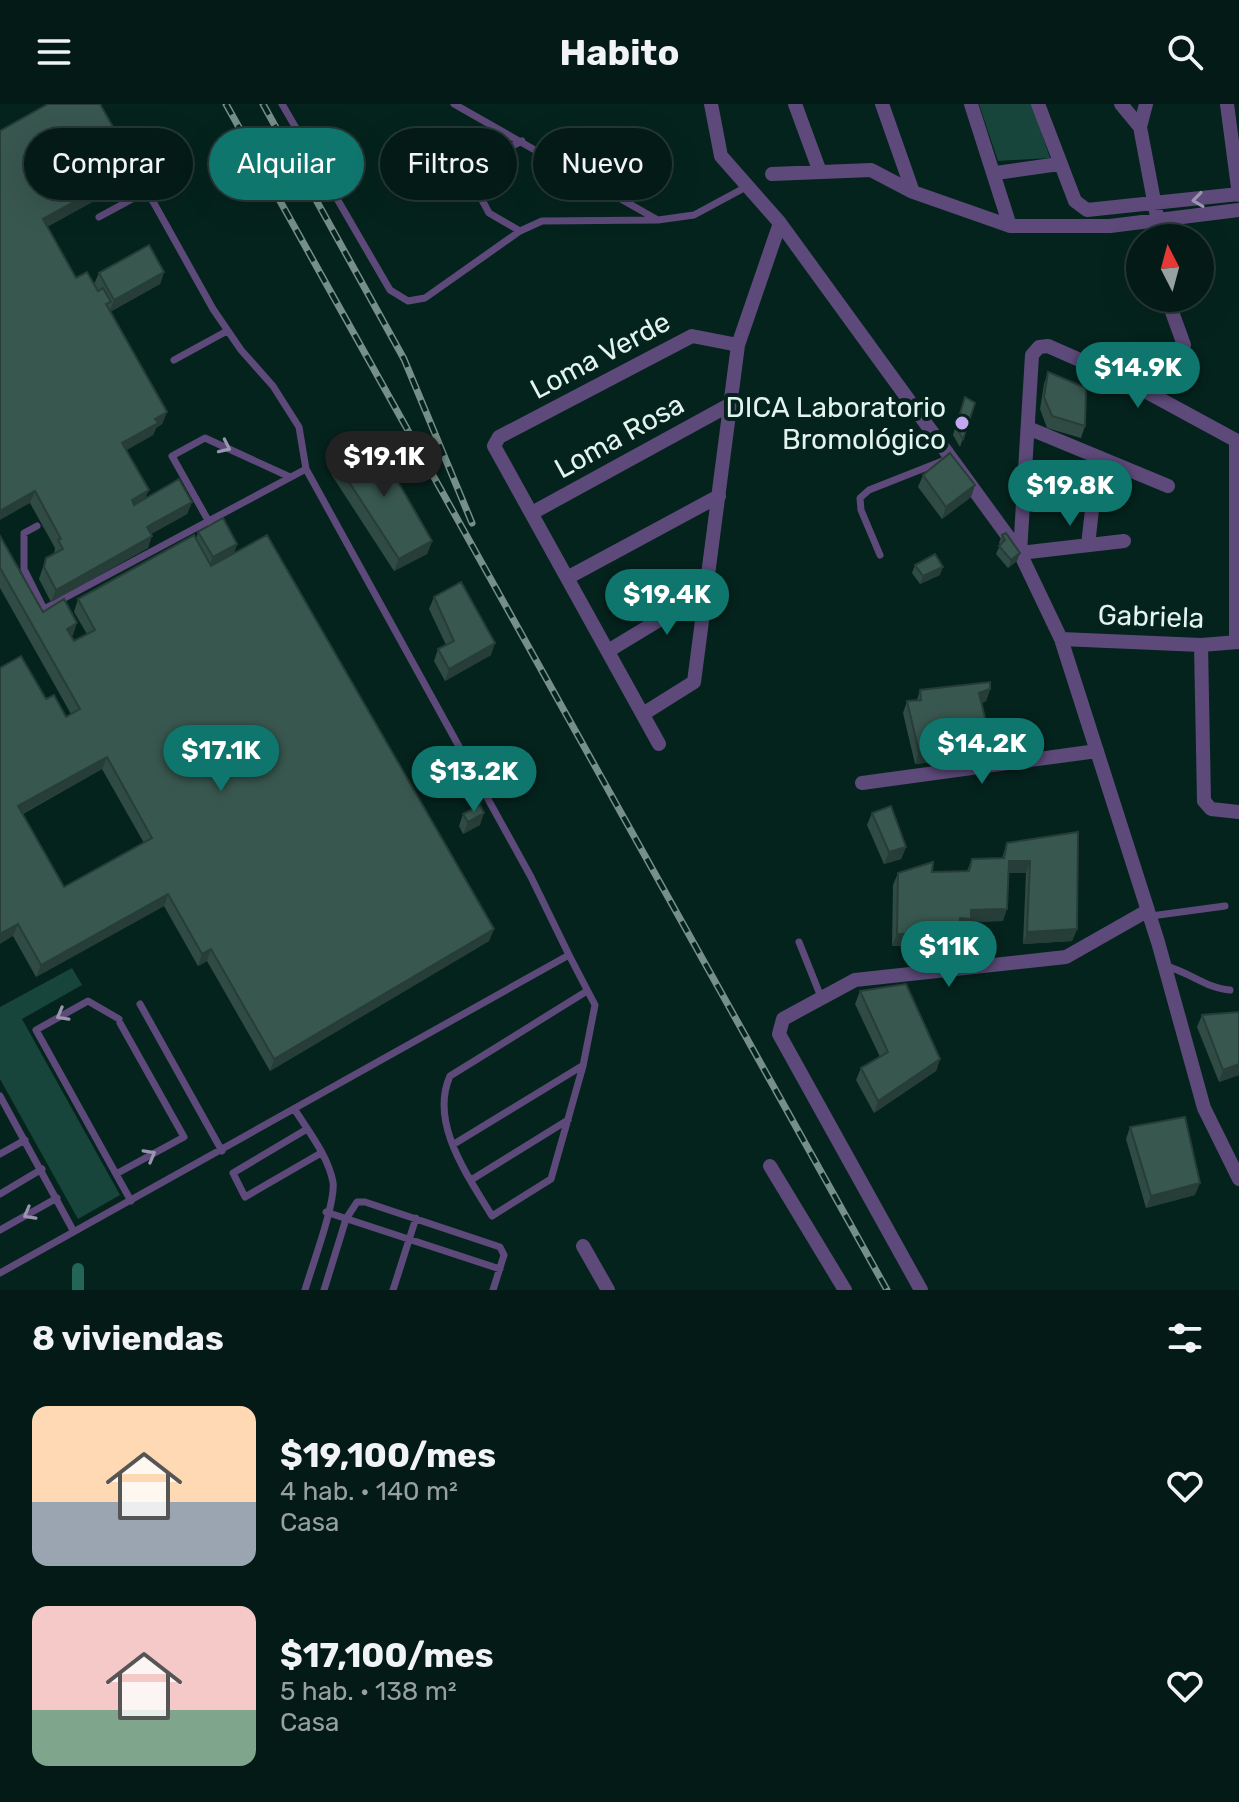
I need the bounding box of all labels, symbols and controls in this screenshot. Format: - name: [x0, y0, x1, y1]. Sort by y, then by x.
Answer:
- icon: menu: [32, 30, 76, 74]
- icon: search: [1163, 30, 1207, 74]
- text: Habito: [560, 31, 679, 74]
- chip: Comprar: [24, 128, 193, 200]
- chip: Alquilar: [209, 128, 364, 200]
- chip: Filtros: [380, 128, 517, 200]
- chip: Nuevo: [533, 128, 672, 200]
- one-way arrow: [1191, 191, 1205, 208]
- north arrow: [1126, 224, 1214, 312]
- map controls: [1126, 224, 1214, 312]
- street label: Loma Verde: [525, 305, 676, 406]
- pin: $14.9K: [1073, 342, 1203, 410]
- text: $14.9K: [1094, 352, 1182, 383]
- street label: Loma Rosa: [549, 387, 690, 485]
- place label: DICA Laboratorio Bromológico: [726, 391, 946, 456]
- marker: DICA Laboratorio Bromológico: [953, 414, 971, 432]
- pin: $19.1K: [319, 431, 449, 499]
- one-way arrow: [216, 437, 231, 453]
- text: $19.1K: [343, 441, 425, 472]
- pin: $19.8K: [1005, 460, 1135, 528]
- text: $19.8K: [1026, 470, 1114, 501]
- pin: $19.4K: [602, 569, 732, 637]
- text: $19.4K: [623, 579, 711, 610]
- street label: Gabriela: [1097, 598, 1205, 635]
- pin: $14.2K: [917, 718, 1047, 786]
- pin: $17.1K: [156, 725, 286, 793]
- text: $14.2K: [937, 728, 1027, 759]
- text: $17.1K: [181, 735, 261, 766]
- pin: $13.2K: [409, 746, 539, 814]
- text: $13.2K: [430, 756, 518, 787]
- pin: $11K: [902, 921, 996, 989]
- text: $11K: [919, 931, 979, 962]
- one-way arrow: [56, 1005, 70, 1021]
- one-way arrow: [142, 1150, 156, 1165]
- one-way arrow: [23, 1204, 37, 1220]
- icon: filters: [1163, 1316, 1207, 1360]
- text: 8 viviendas: [32, 1318, 224, 1359]
- text: $19,100/mes: [280, 1435, 496, 1476]
- icon: home: [96, 1438, 192, 1534]
- icon: heart: [1163, 1464, 1207, 1508]
- text: 4 hab. · 140 m²: [280, 1476, 458, 1507]
- text: Casa: [280, 1507, 339, 1538]
- text: $17,100/mes: [280, 1635, 494, 1676]
- icon: home: [96, 1638, 192, 1734]
- icon: heart: [1163, 1664, 1207, 1708]
- text: 5 hab. · 138 m²: [280, 1676, 457, 1707]
- text: Casa: [280, 1707, 339, 1738]

